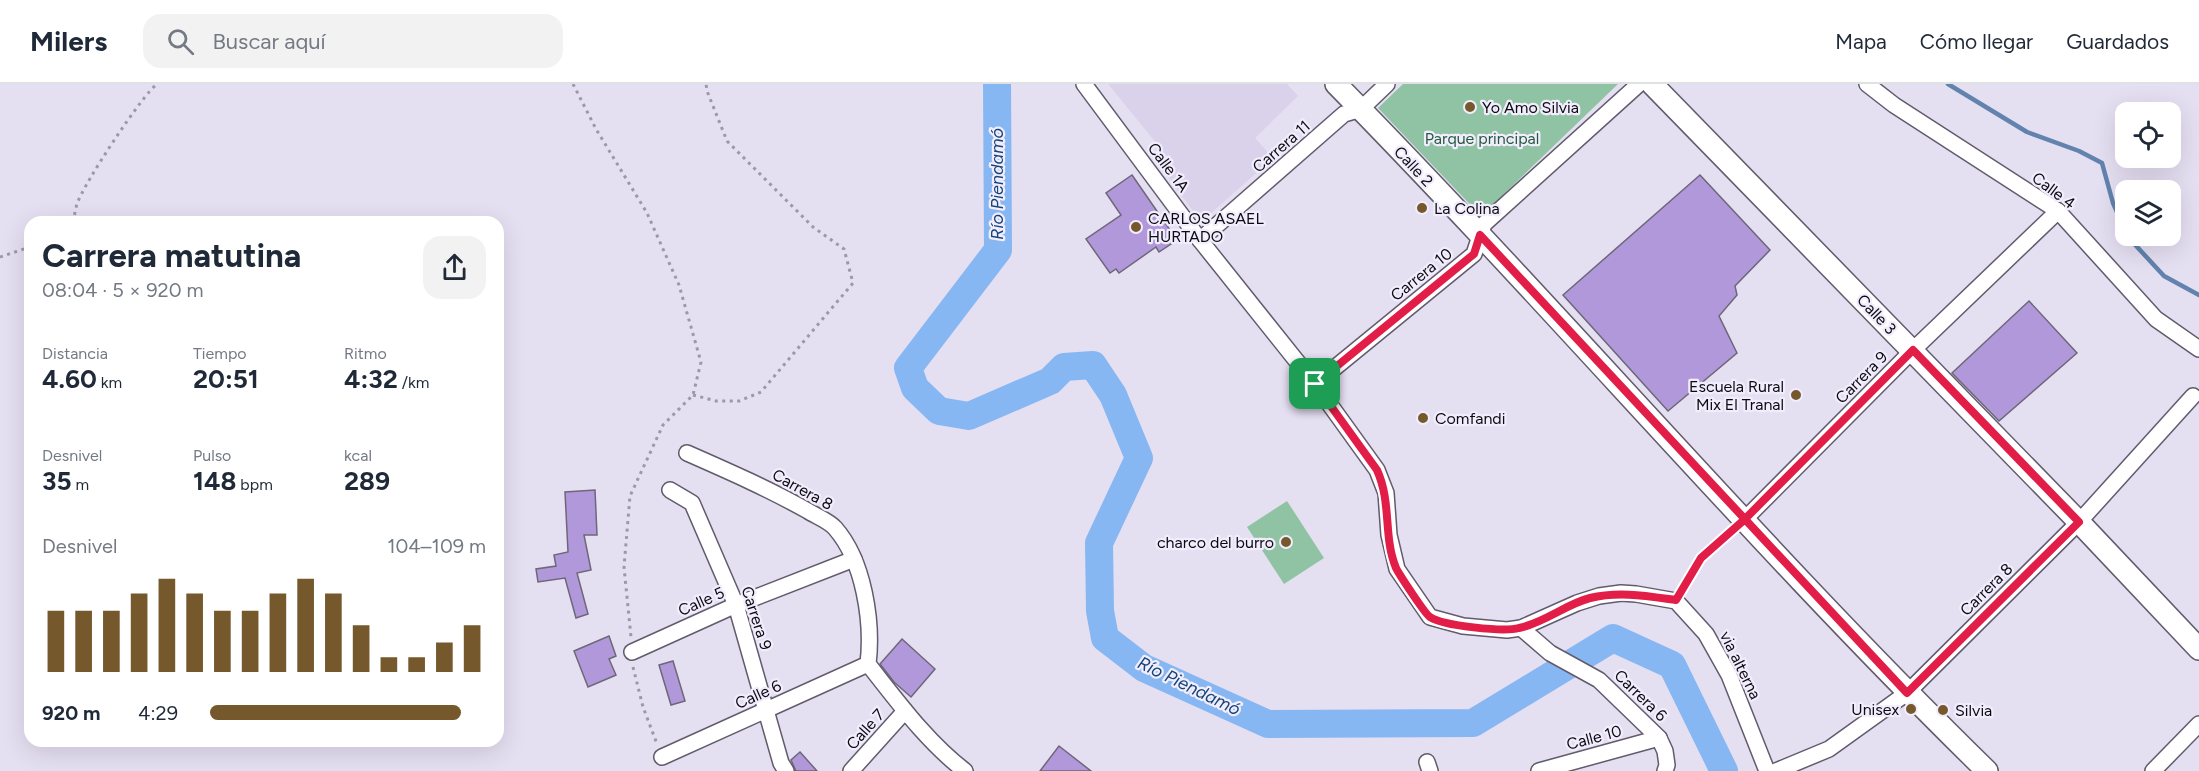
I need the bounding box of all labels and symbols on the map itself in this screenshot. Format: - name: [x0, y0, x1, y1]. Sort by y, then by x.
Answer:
- place label: Yo Amo Silvia: [1482, 98, 1579, 117]
- marker: Yo Amo Silvia: [1463, 100, 1477, 114]
- street label: Carrera 11: [1249, 116, 1314, 177]
- water label: Río Piendamó: [986, 128, 1008, 240]
- park label: Parque principal: [1425, 129, 1539, 148]
- street label: Calle 1A: [1144, 139, 1193, 196]
- street label: Calle 2: [1390, 142, 1437, 191]
- street label: Calle 4: [2028, 168, 2079, 213]
- place label: La Colina: [1434, 199, 1500, 218]
- marker: La Colina: [1415, 201, 1429, 215]
- place label: CARLOS ASAEL HURTADO: [1148, 209, 1265, 246]
- marker: CARLOS ASAEL HURTADO: [1129, 220, 1143, 234]
- street label: Carrera 10: [1387, 244, 1456, 305]
- street label: Calle 3: [1853, 290, 1900, 338]
- street label: Carrera 9: [1831, 347, 1891, 407]
- pin: [1289, 358, 1340, 409]
- place label: Escuela Rural Mix El Tranal: [1689, 377, 1784, 414]
- marker: Escuela Rural Mix El Tranal: [1789, 388, 1803, 402]
- place label: Comfandi: [1435, 409, 1505, 428]
- marker: Comfandi: [1416, 411, 1430, 425]
- street label: Carrera 8: [769, 465, 836, 514]
- place label: charco del burro: [1157, 533, 1274, 552]
- marker: charco del burro: [1279, 535, 1293, 549]
- street label: Carrera 8: [1956, 559, 2017, 620]
- street label: Calle 5: [675, 583, 727, 620]
- street label: Carrera 9: [737, 584, 776, 652]
- street label: via alterna: [1716, 628, 1765, 702]
- water label: Río Piendamó: [1134, 652, 1244, 720]
- street label: Carrera 6: [1610, 666, 1671, 725]
- street label: Calle 6: [732, 676, 784, 713]
- place label: Unisex: [1851, 700, 1899, 719]
- place label: Silvia: [1955, 701, 1992, 720]
- marker: Unisex: [1904, 702, 1918, 716]
- marker: Silvia: [1936, 703, 1950, 717]
- street label: Calle 7: [842, 705, 889, 754]
- street label: Calle 10: [1564, 721, 1624, 754]

